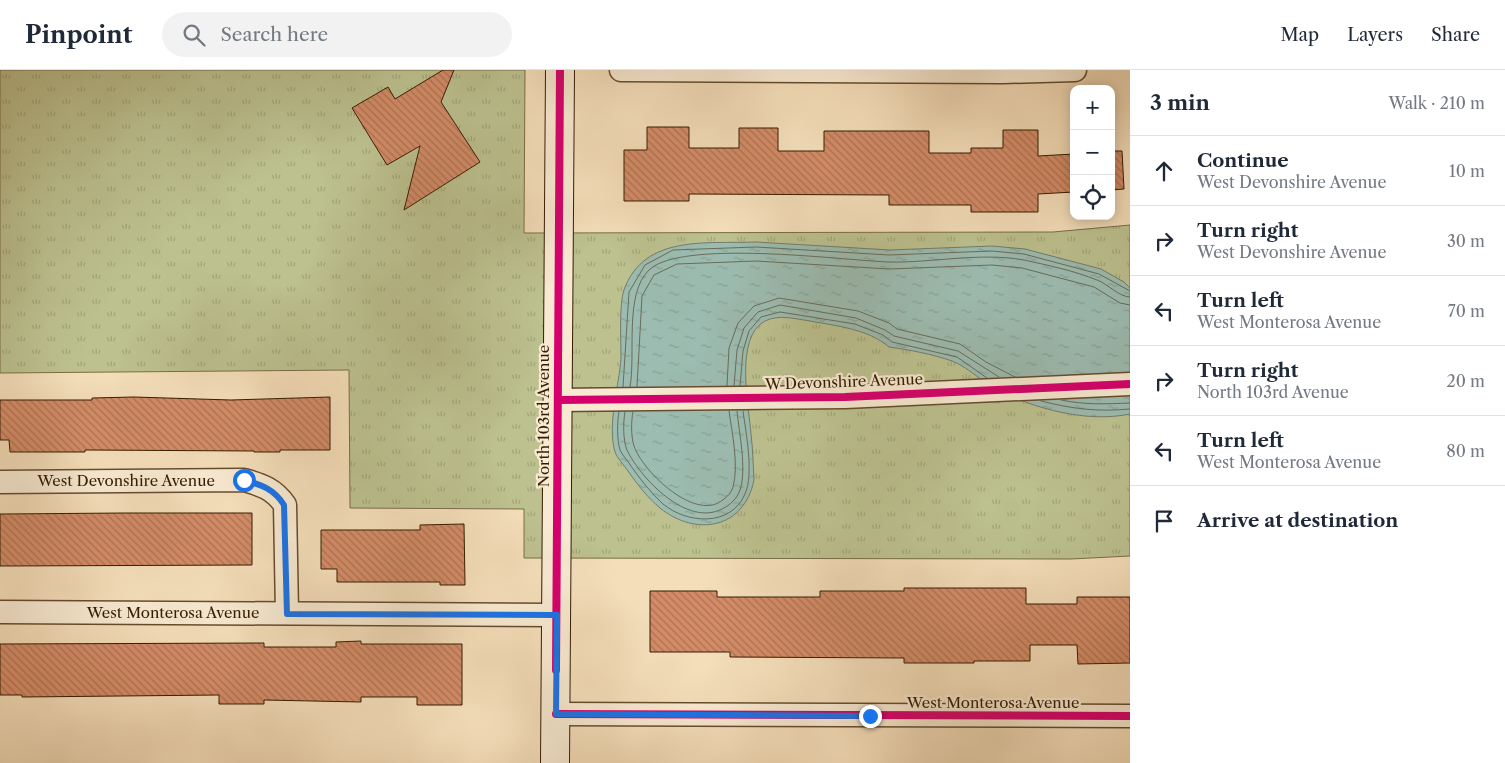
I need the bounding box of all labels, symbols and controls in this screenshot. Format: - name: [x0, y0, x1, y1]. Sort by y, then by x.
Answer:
- search box: [162, 12, 512, 57]
- text: Pinpoint: [25, 20, 132, 49]
- icon: search: [180, 21, 208, 49]
- text: Search here: [220, 23, 328, 46]
- text: Map: [1281, 24, 1319, 46]
- text: Layers: [1347, 24, 1403, 46]
- text: Share: [1431, 24, 1480, 46]
- map controls: [1070, 85, 1115, 220]
- button: +: [1070, 85, 1115, 130]
- text: 3 min: [1150, 90, 1210, 115]
- text: Walk · 210 m: [1389, 93, 1485, 113]
- button: −: [1070, 130, 1115, 175]
- text: Continue: [1197, 149, 1289, 172]
- icon: ahead: [1150, 157, 1178, 185]
- text: 10 m: [1449, 161, 1485, 181]
- text: West Devonshire Avenue: [1197, 172, 1386, 192]
- button: locate: [1070, 175, 1115, 220]
- text: Turn right: [1197, 219, 1298, 242]
- icon: right: [1150, 227, 1178, 255]
- text: 30 m: [1447, 231, 1485, 251]
- text: West Devonshire Avenue: [1197, 242, 1386, 262]
- text: Turn left: [1197, 289, 1284, 312]
- icon: left: [1150, 297, 1178, 325]
- text: 70 m: [1448, 301, 1485, 321]
- text: West Monterosa Avenue: [1197, 312, 1381, 332]
- street label: North 103rd Avenue: [534, 345, 553, 487]
- text: Turn right: [1197, 359, 1298, 382]
- icon: right: [1150, 367, 1178, 395]
- street label: W Devonshire Avenue: [764, 369, 923, 394]
- text: 20 m: [1446, 371, 1485, 391]
- text: North 103rd Avenue: [1197, 382, 1349, 402]
- text: Turn left: [1197, 429, 1284, 452]
- icon: left: [1150, 437, 1178, 465]
- text: 80 m: [1446, 441, 1485, 461]
- text: West Monterosa Avenue: [1197, 452, 1381, 472]
- route start: [233, 469, 256, 492]
- street label: West Devonshire Avenue: [36, 471, 215, 490]
- icon: arrive: [1150, 507, 1178, 535]
- text: Arrive at destination: [1197, 509, 1398, 532]
- street label: West Monterosa Avenue: [86, 603, 259, 622]
- street label: West Monterosa Avenue: [906, 693, 1079, 712]
- route end: [859, 705, 882, 728]

